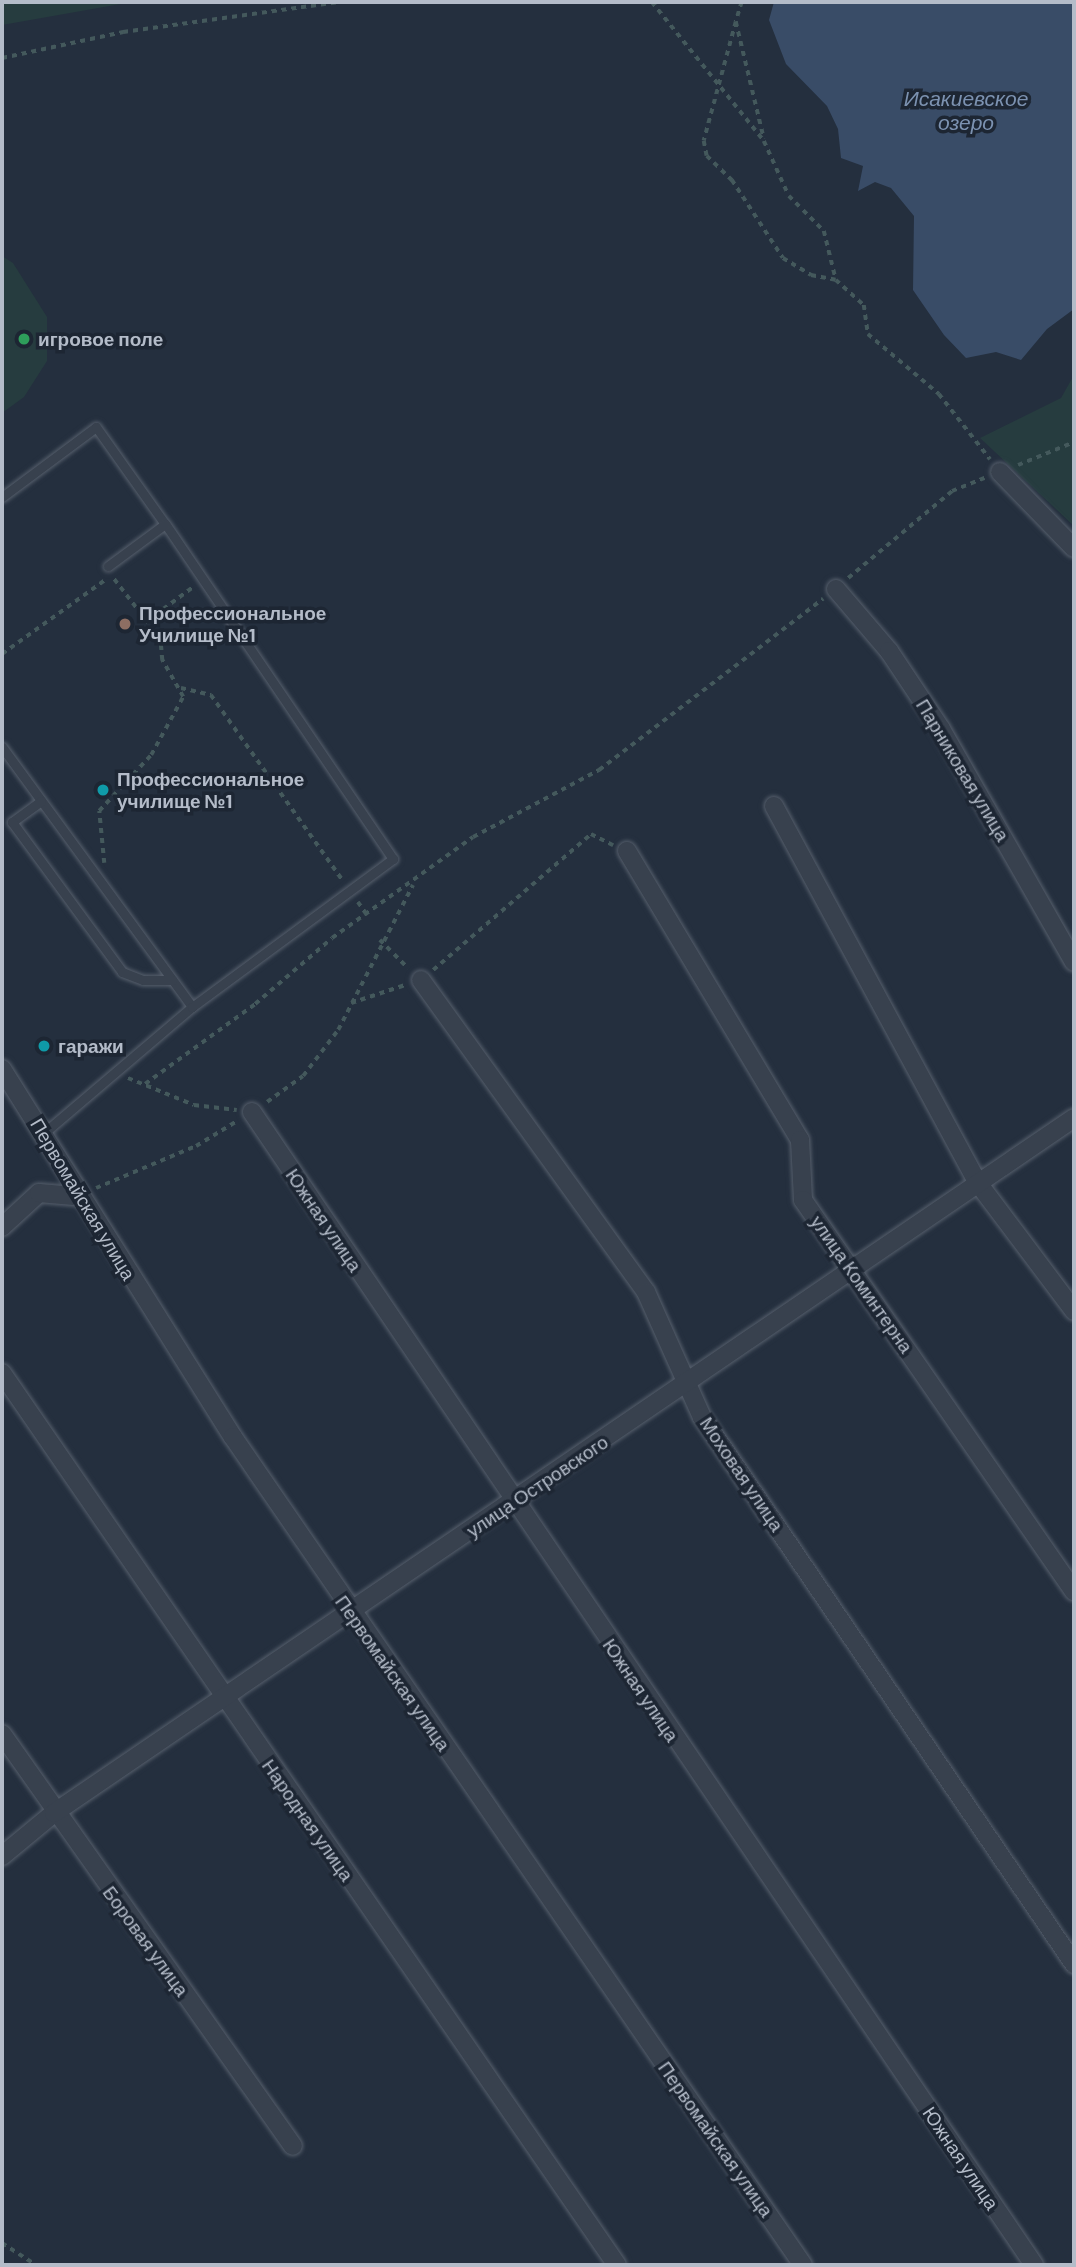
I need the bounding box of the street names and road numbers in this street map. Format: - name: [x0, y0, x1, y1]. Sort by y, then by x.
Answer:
- street label: Парниковая улица: [912, 695, 1014, 845]
- street label: Первомайская улица: [26, 1114, 140, 1284]
- street label: Южная улица: [281, 1164, 367, 1276]
- street label: улица Коминтерна: [806, 1211, 918, 1357]
- street label: Моховая улица: [695, 1412, 789, 1536]
- street label: улица Островского: [462, 1430, 612, 1542]
- street label: Первомайская улица: [331, 1591, 455, 1755]
- street label: Южная улица: [598, 1634, 684, 1746]
- street label: Народная улица: [258, 1755, 358, 1885]
- street label: Боровая улица: [98, 1881, 194, 2001]
- street label: Первомайская улица: [654, 2057, 778, 2221]
- street label: Южная улица: [918, 2102, 1004, 2214]

